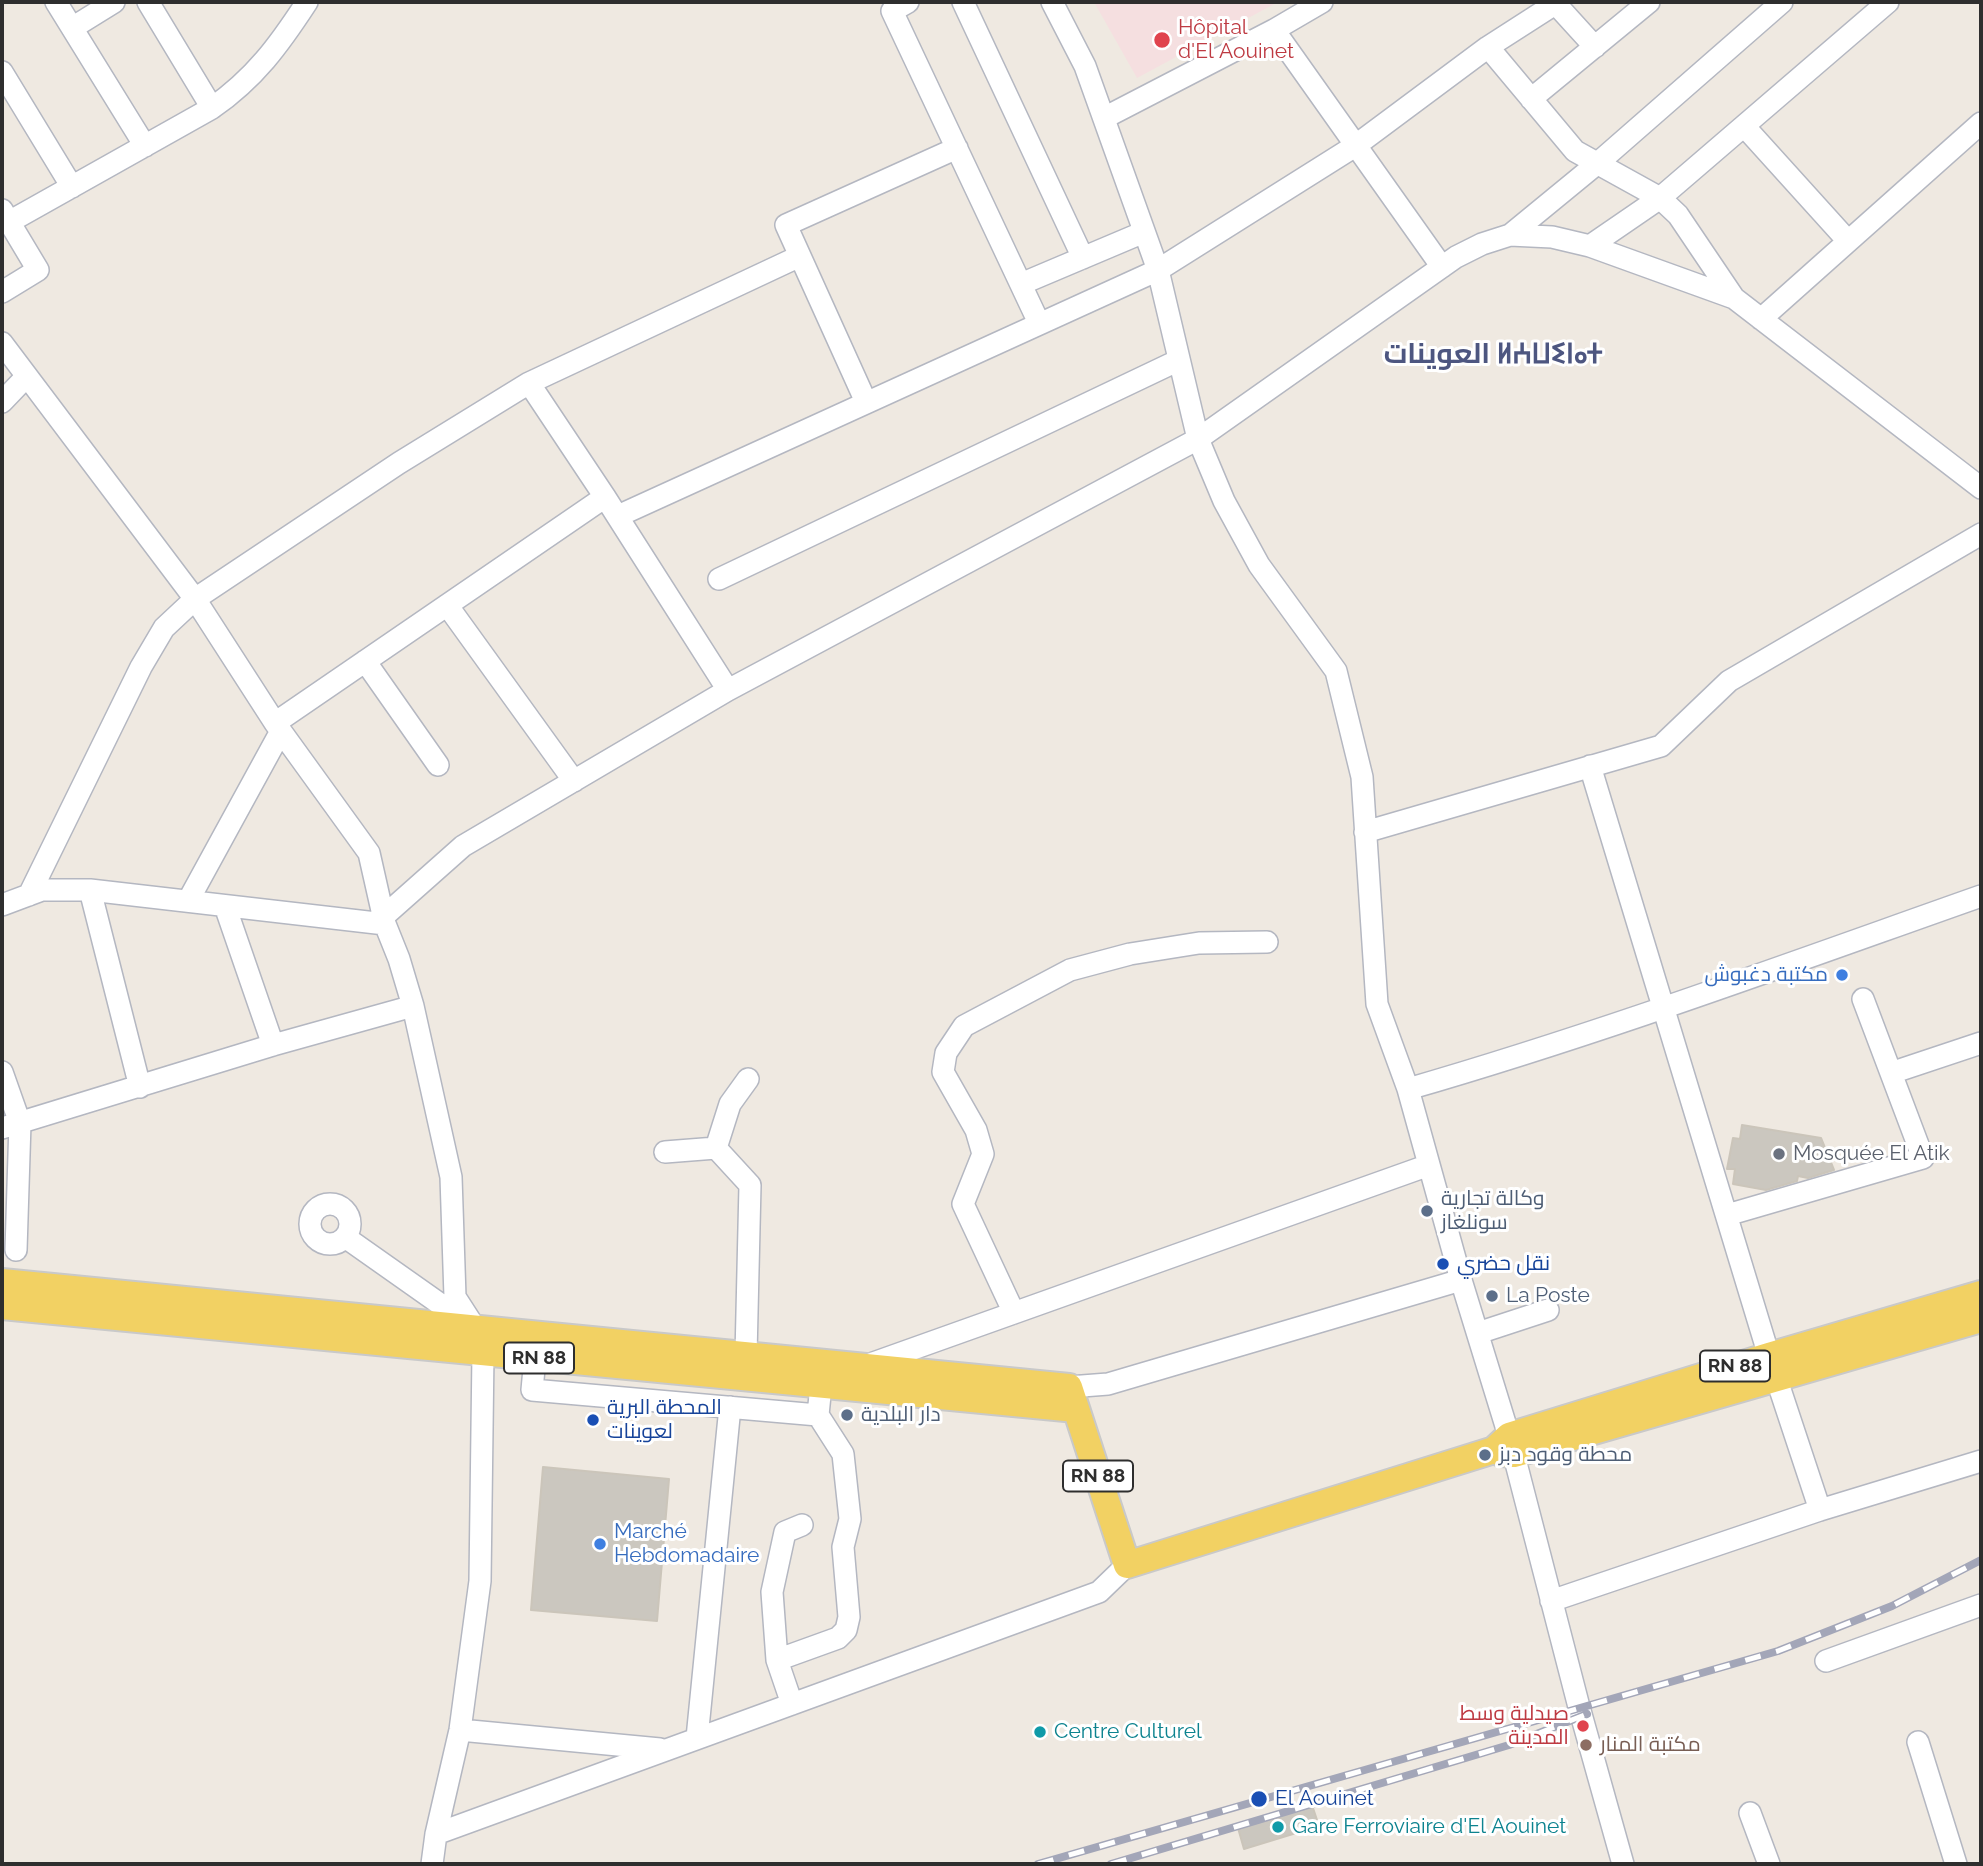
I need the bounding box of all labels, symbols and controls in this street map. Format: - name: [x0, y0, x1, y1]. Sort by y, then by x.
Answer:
- place label: Hôpital d'El Aouinet: [1178, 15, 1294, 65]
- marker: Hôpital d'El Aouinet: [1152, 30, 1172, 50]
- district label: العوينات ⵍⵄⵡⵉⵏⴰⵜ: [1384, 338, 1602, 372]
- place label: مكتبة دغبوش: [1705, 962, 1828, 988]
- marker: مكتبة دغبوش: [1834, 967, 1850, 983]
- place label: Mosquée El Atik: [1793, 1141, 1950, 1167]
- marker: Mosquée El Atik: [1771, 1146, 1787, 1162]
- place label: وكالة تجارية سونلغاز: [1441, 1186, 1544, 1236]
- marker: وكالة تجارية سونلغاز: [1419, 1203, 1435, 1219]
- place label: نقل حضري: [1457, 1251, 1550, 1277]
- marker: نقل حضري: [1435, 1256, 1451, 1272]
- place label: La Poste: [1506, 1283, 1590, 1309]
- marker: La Poste: [1484, 1288, 1500, 1304]
- road number: RN 88: [504, 1342, 574, 1374]
- road number: RN 88: [1700, 1350, 1770, 1382]
- place label: المحطة البرية لعوينات: [607, 1395, 722, 1445]
- place label: دار البلدية: [861, 1402, 941, 1428]
- marker: دار البلدية: [839, 1407, 855, 1423]
- marker: المحطة البرية لعوينات: [585, 1412, 601, 1428]
- place label: محطة وقود دبز: [1499, 1442, 1632, 1468]
- marker: محطة وقود دبز: [1477, 1447, 1493, 1463]
- road number: RN 88: [1063, 1460, 1133, 1492]
- place label: Marché Hebdomadaire: [614, 1519, 759, 1569]
- marker: Marché Hebdomadaire: [592, 1536, 608, 1552]
- place label: صيدلية وسط المدينة: [1459, 1701, 1569, 1751]
- marker: صيدلية وسط المدينة: [1575, 1718, 1591, 1734]
- place label: Centre Culturel: [1054, 1719, 1202, 1745]
- marker: Centre Culturel: [1032, 1724, 1048, 1740]
- place label: مكتبة المنار: [1600, 1732, 1701, 1758]
- marker: مكتبة المنار: [1578, 1737, 1594, 1753]
- place label: El Aouinet: [1275, 1786, 1374, 1812]
- marker: El Aouinet: [1249, 1789, 1269, 1809]
- place label: Gare Ferroviaire d'El Aouinet: [1292, 1814, 1566, 1840]
- marker: Gare Ferroviaire d'El Aouinet: [1270, 1819, 1286, 1835]

